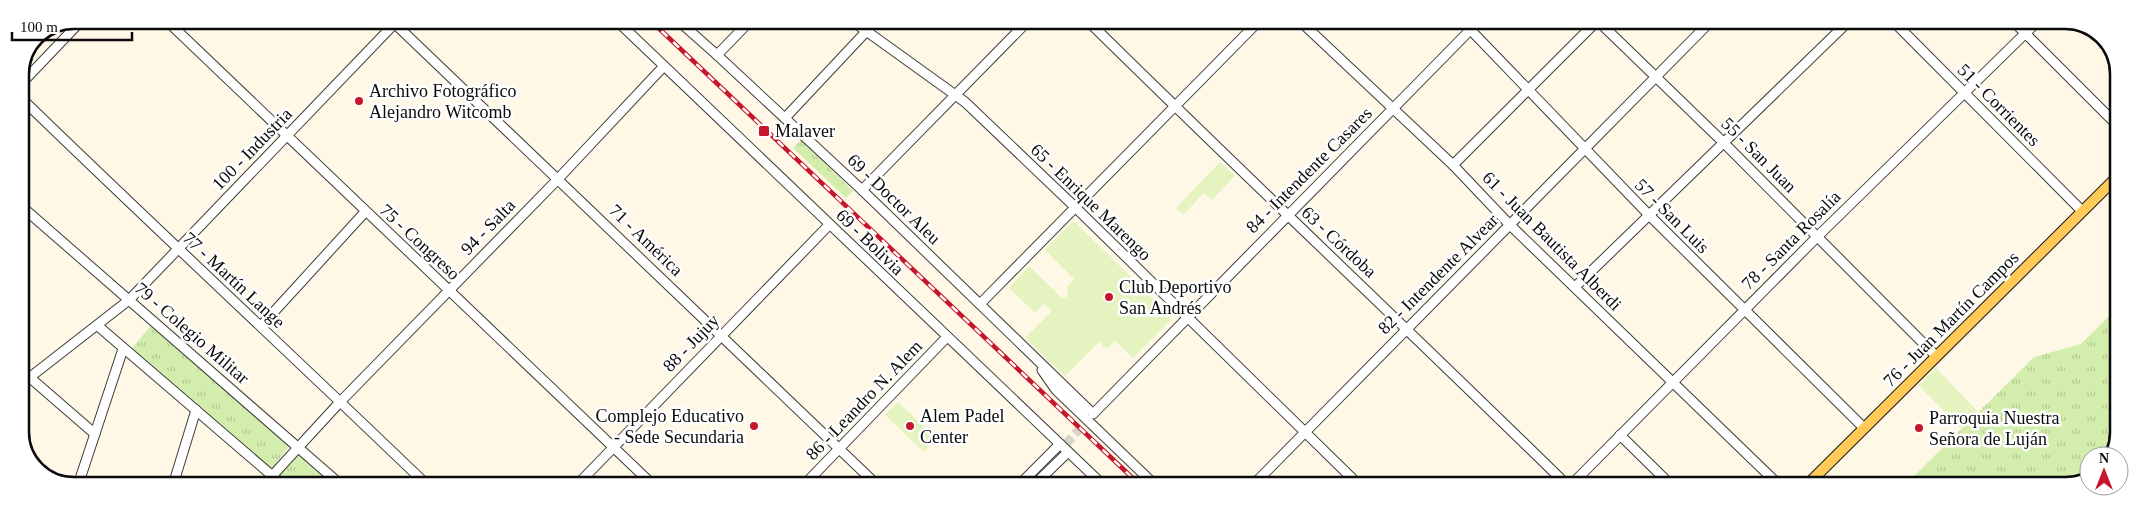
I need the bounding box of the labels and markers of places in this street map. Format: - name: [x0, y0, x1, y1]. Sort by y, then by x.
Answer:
- place label: Archivo Fotográfico Alejandro Witcomb: [369, 81, 516, 122]
- marker: Archivo Fotográfico Alejandro Witcomb: [353, 95, 365, 107]
- place label: Malaver: [775, 121, 835, 141]
- marker: Malaver: [757, 124, 771, 138]
- place label: Club Deportivo San Andrés: [1119, 277, 1232, 318]
- marker: Club Deportivo San Andrés: [1103, 291, 1115, 303]
- place label: Complejo Educativo - Sede Secundaria: [596, 406, 744, 447]
- place label: Alem Padel Center: [920, 406, 1004, 447]
- place label: Parroquia Nuestra Señora de Luján: [1929, 408, 2059, 449]
- marker: Complejo Educativo - Sede Secundaria: [748, 420, 760, 432]
- marker: Alem Padel Center: [904, 420, 916, 432]
- marker: Parroquia Nuestra Señora de Luján: [1913, 422, 1925, 434]

